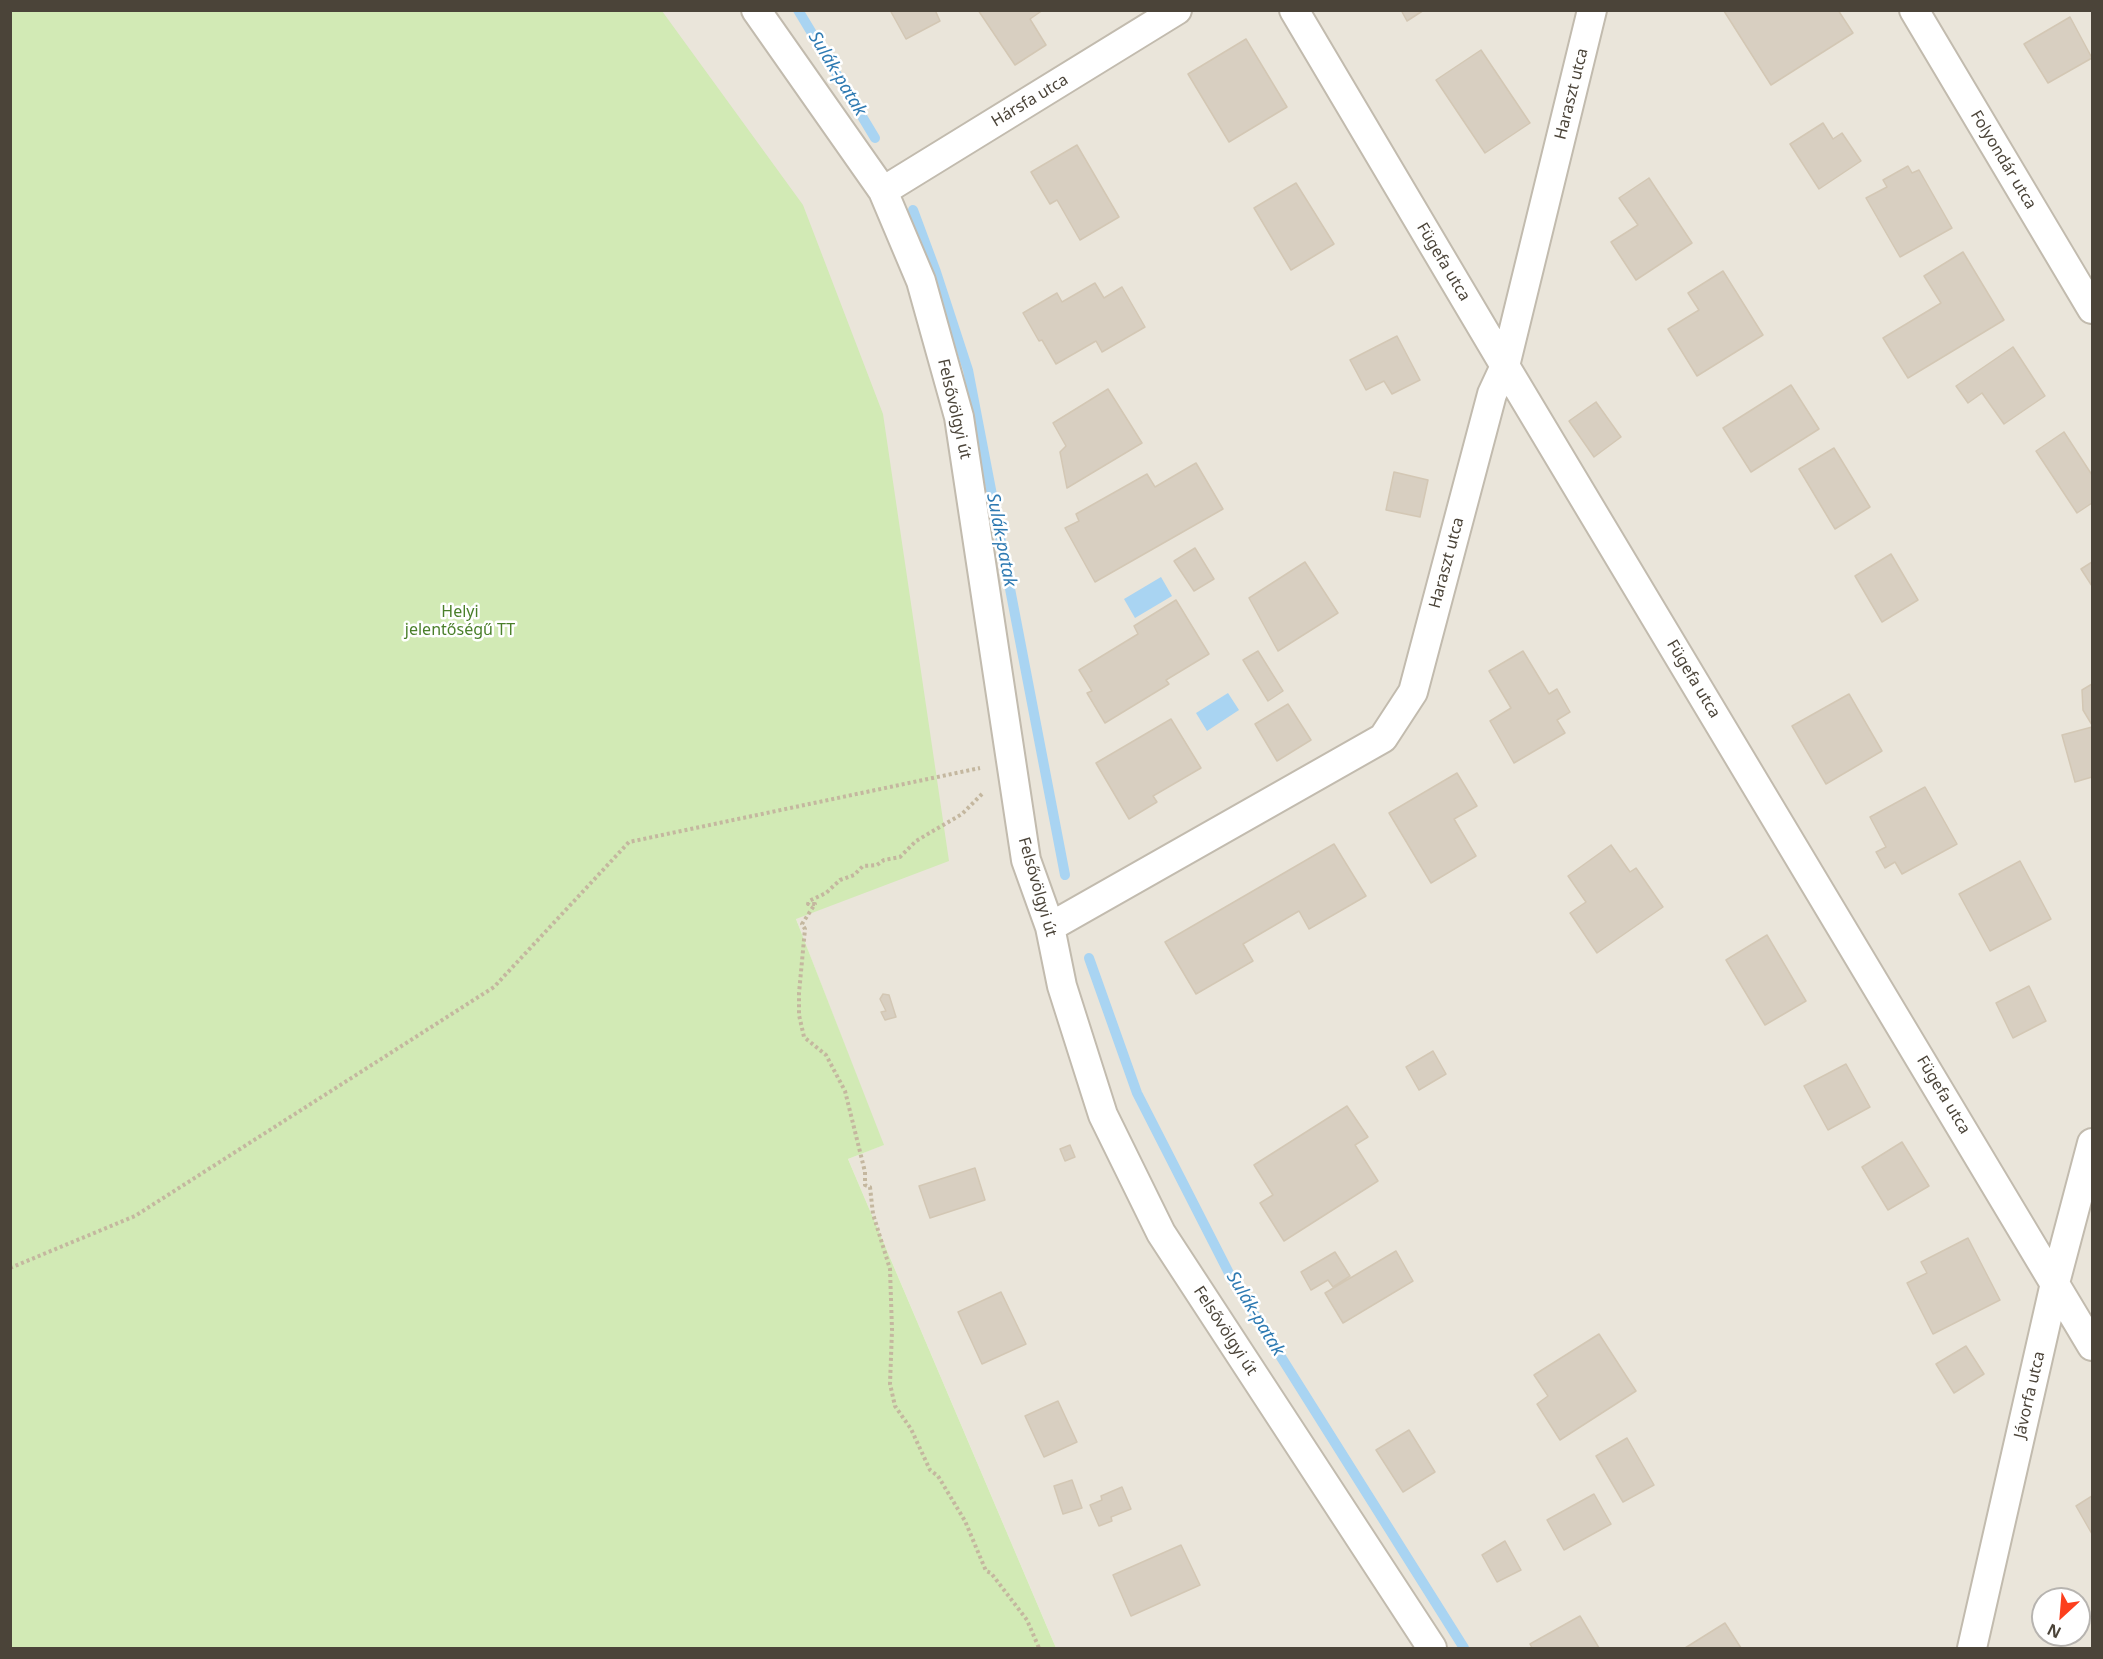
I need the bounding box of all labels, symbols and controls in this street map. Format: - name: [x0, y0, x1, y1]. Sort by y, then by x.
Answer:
- water label: Sulák-patak: [803, 28, 871, 120]
- street label: Haraszt utca: [1551, 46, 1593, 142]
- street label: Hársfa utca: [988, 71, 1072, 131]
- street label: Folyondár utca: [1966, 107, 2040, 213]
- street label: Fügefa utca: [1412, 219, 1474, 305]
- street label: Felsővölgyi út: [933, 357, 975, 461]
- water label: Sulák-patak: [981, 491, 1021, 589]
- street label: Haraszt utca: [1426, 515, 1468, 611]
- park label: Helyi jelentőségű TT: [405, 602, 515, 640]
- street label: Fügefa utca: [1662, 636, 1724, 722]
- street label: Felsővölgyi út: [1014, 835, 1060, 939]
- street label: Fügefa utca: [1912, 1052, 1974, 1138]
- water label: Sulák-patak: [1221, 1268, 1289, 1360]
- street label: Felsővölgyi út: [1189, 1283, 1261, 1379]
- street label: Jávorfa utca: [2011, 1350, 2049, 1440]
- north arrow: [2031, 1587, 2091, 1647]
- text: N: [2043, 1619, 2065, 1644]

